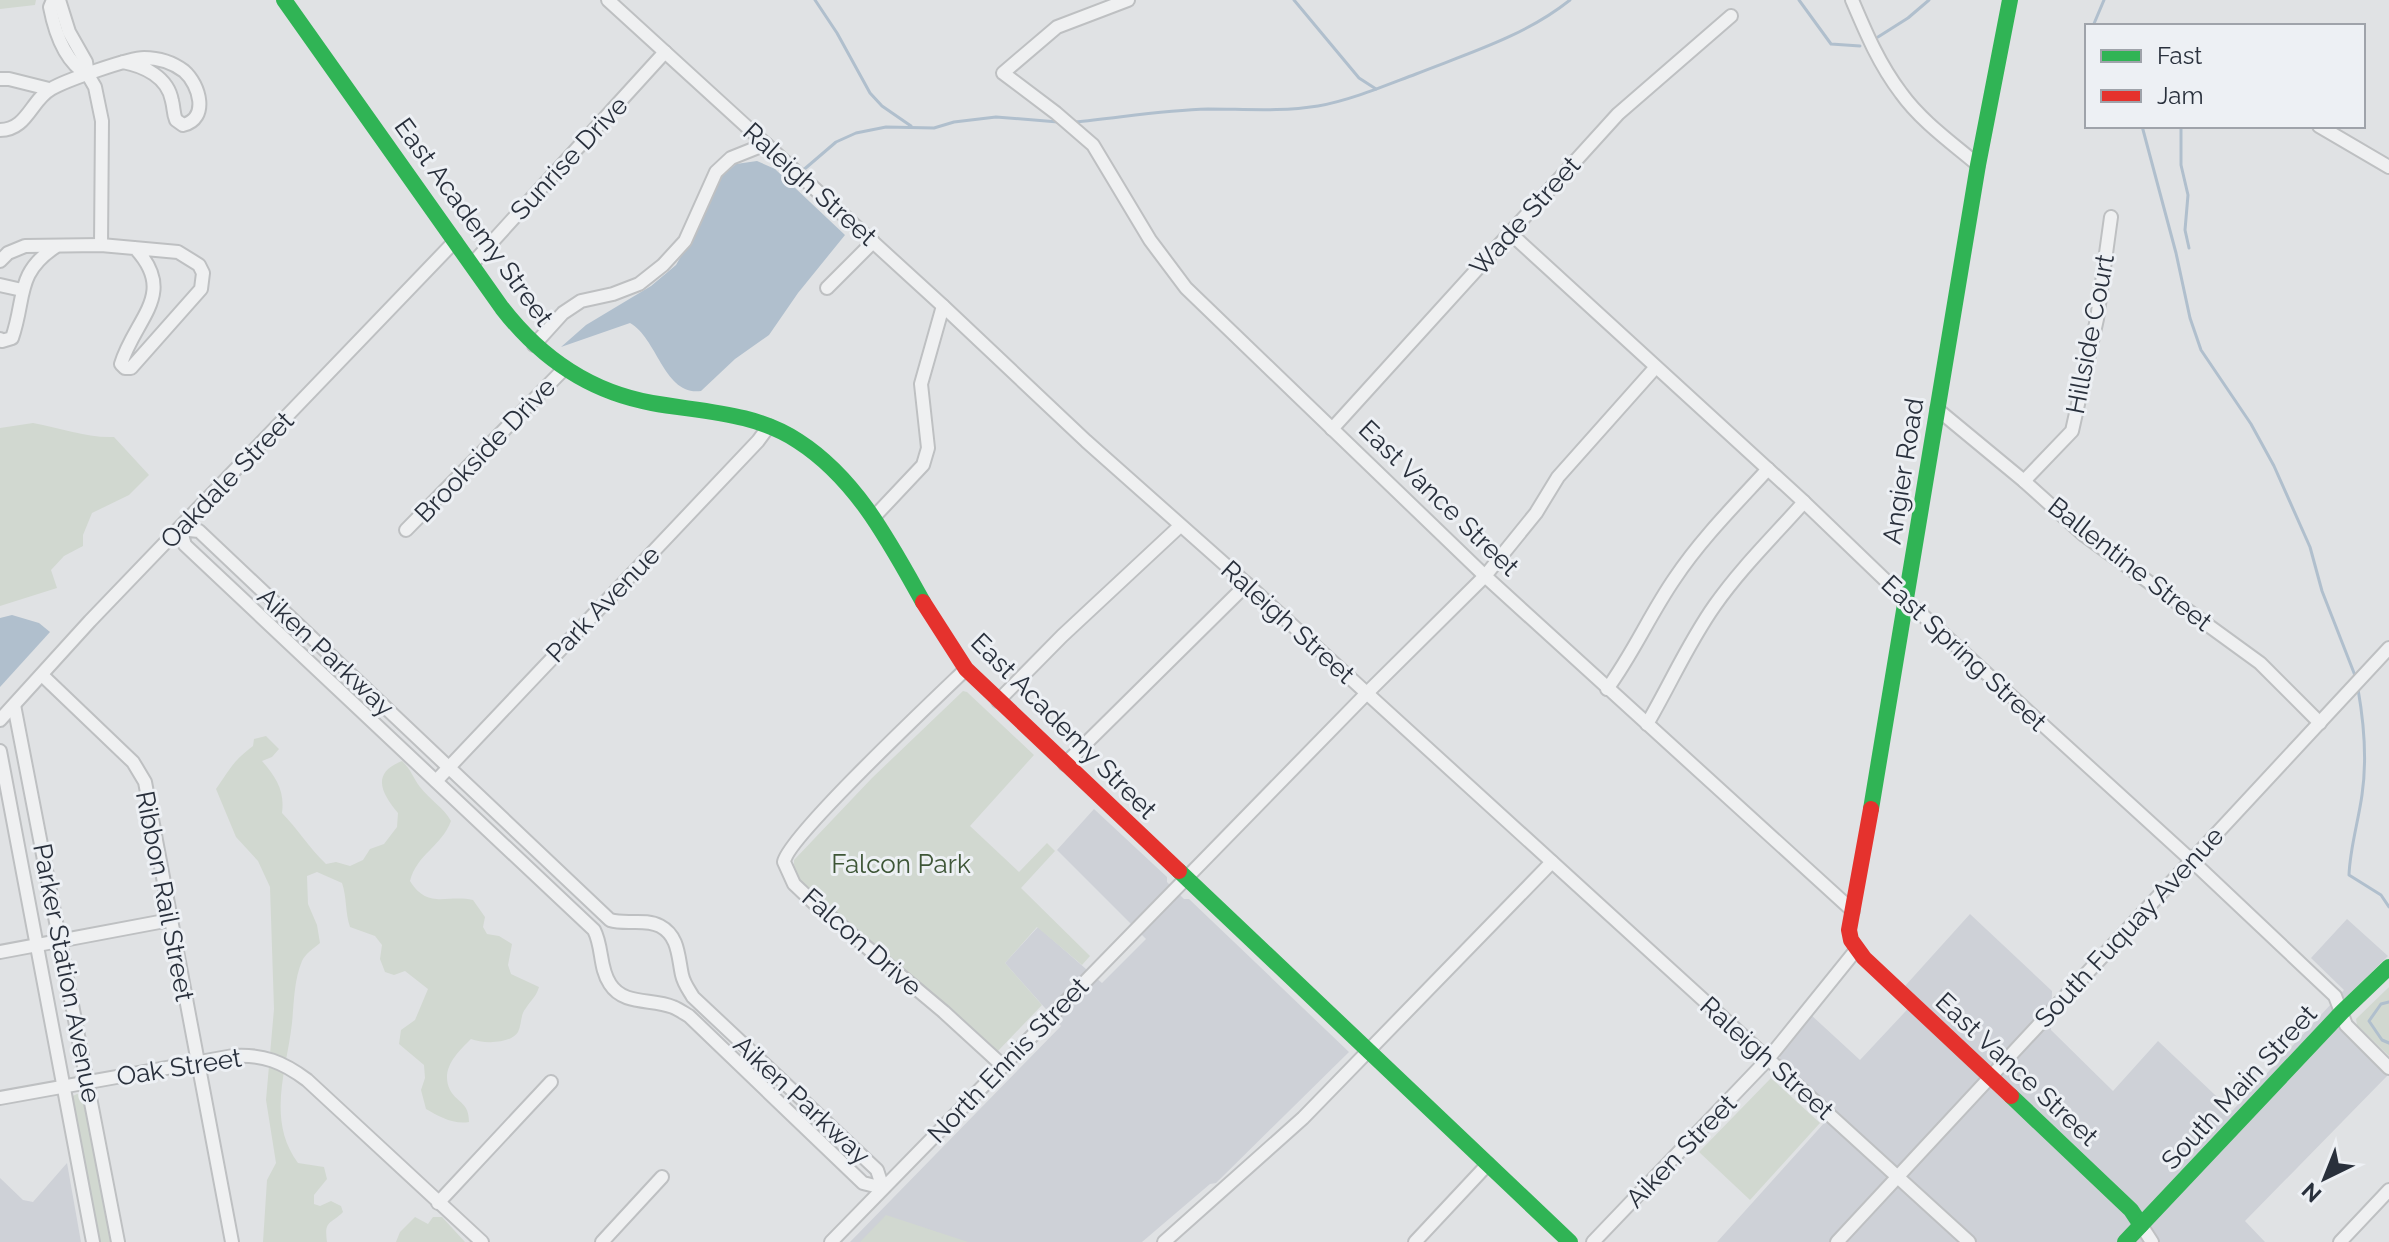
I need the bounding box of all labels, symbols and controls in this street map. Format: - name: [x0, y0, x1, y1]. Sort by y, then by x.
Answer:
- legend: [2085, 24, 2365, 128]
- text: Fast: [2157, 41, 2202, 70]
- text: Jam: [2157, 81, 2203, 110]
- street label: Sunrise Drive: [504, 90, 634, 226]
- street label: East Academy Street: [388, 112, 560, 332]
- street label: Raleigh Street: [737, 116, 883, 252]
- street label: Wade Street: [1464, 150, 1587, 282]
- street label: Hillside Court: [2060, 251, 2120, 416]
- street label: Brookside Drive: [409, 372, 561, 528]
- street label: Angier Road: [1877, 396, 1929, 546]
- street label: Oakdale Street: [154, 405, 300, 554]
- street label: East Vance Street: [1353, 414, 1525, 582]
- street label: Ballentine Street: [2042, 491, 2218, 637]
- street label: Park Avenue: [540, 540, 666, 668]
- street label: Raleigh Street: [1215, 554, 1361, 690]
- street label: East Spring Street: [1875, 569, 2053, 737]
- street label: Aiken Parkway: [252, 581, 400, 723]
- street label: East Academy Street: [965, 627, 1163, 825]
- street label: Ribbon Rail Street: [130, 788, 200, 1004]
- street label: South Fuquay Avenue: [2028, 821, 2230, 1033]
- street label: Parker Station Avenue: [27, 841, 107, 1105]
- park label: Falcon Park: [831, 849, 971, 879]
- street label: Falcon Drive: [796, 882, 928, 1002]
- street label: North Ennis Street: [922, 971, 1095, 1149]
- street label: East Vance Street: [1930, 986, 2104, 1152]
- street label: Raleigh Street: [1694, 990, 1840, 1126]
- street label: South Main Street: [2155, 998, 2323, 1175]
- street label: Aiken Parkway: [728, 1029, 876, 1171]
- street label: Oak Street: [114, 1042, 244, 1092]
- street label: Aiken Street: [1620, 1088, 1743, 1214]
- north arrow: [2285, 1138, 2365, 1218]
- text: N: [2296, 1177, 2326, 1208]

